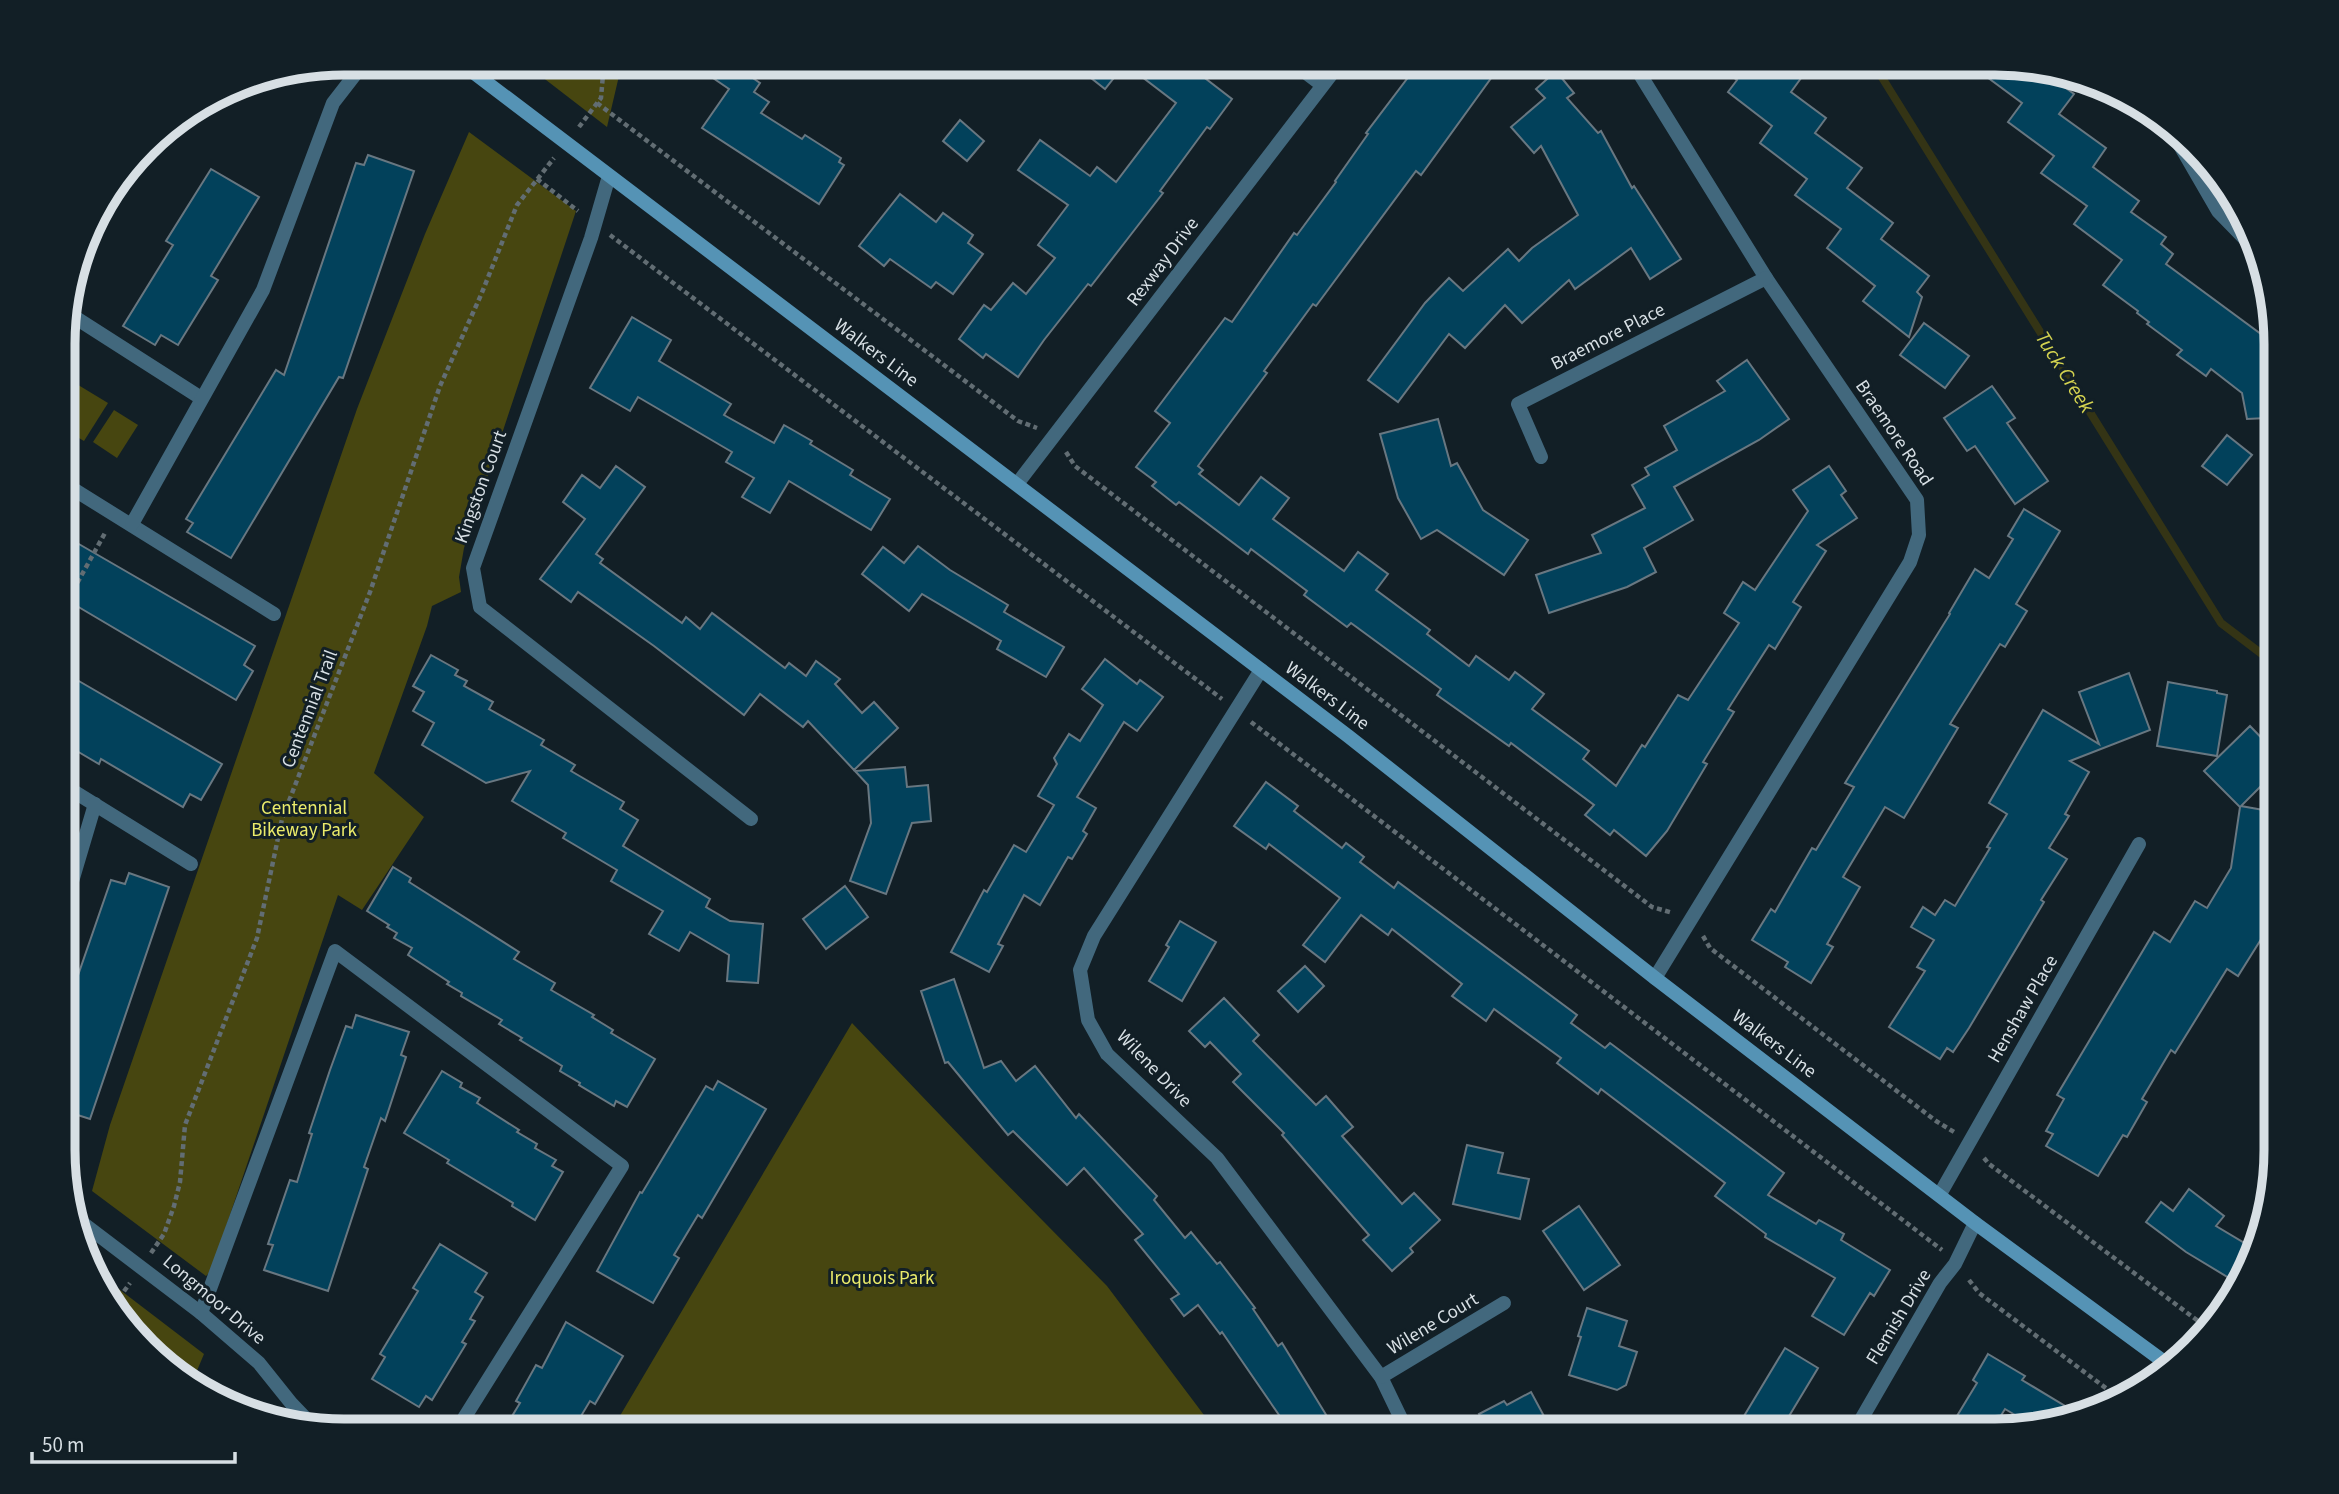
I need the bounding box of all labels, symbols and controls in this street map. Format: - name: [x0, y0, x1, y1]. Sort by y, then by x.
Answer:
- street label: Rexway Drive: [1121, 212, 1205, 312]
- street label: Braemore Place: [1546, 297, 1670, 377]
- street label: Walkers Line: [828, 312, 924, 394]
- water label: Tuck Creek: [2028, 325, 2103, 420]
- street label: Braemore Road: [1848, 375, 1940, 491]
- street label: Kingston Court: [448, 426, 514, 547]
- street label: Centennial Trail: [275, 646, 345, 772]
- street label: Walkers Line: [1279, 655, 1375, 737]
- park label: Centennial Bikeway Park: [251, 795, 357, 844]
- street label: Henshaw Place: [1981, 950, 2065, 1068]
- street label: Walkers Line: [1726, 1003, 1822, 1085]
- street label: Wilene Drive: [1110, 1024, 1198, 1114]
- street label: Longmoor Drive: [157, 1249, 271, 1351]
- street label: Flemish Drive: [1860, 1264, 1938, 1370]
- park label: Iroquois Park: [830, 1265, 935, 1292]
- street label: Wilene Court: [1382, 1286, 1484, 1362]
- scale bar: [32, 1420, 234, 1464]
- text: 50 m: [42, 1430, 84, 1460]

